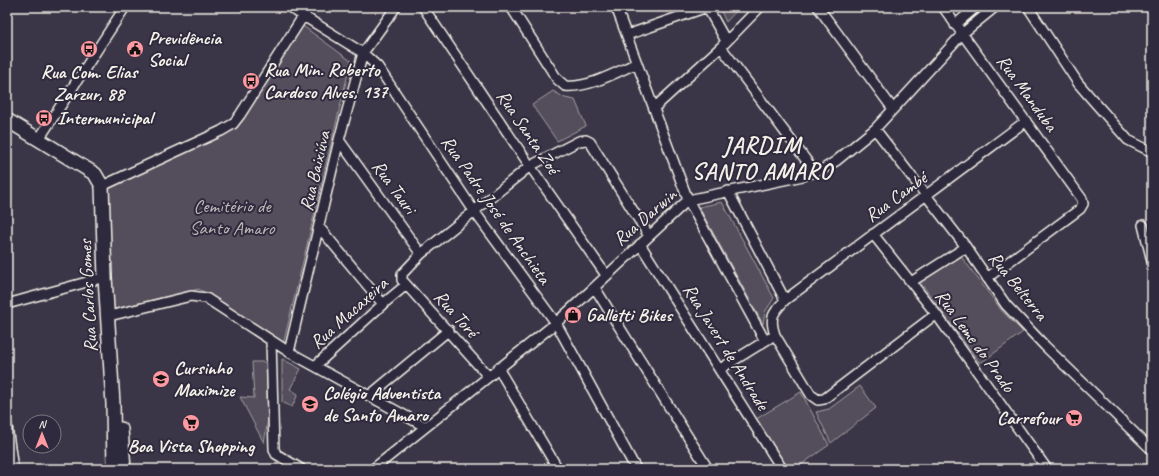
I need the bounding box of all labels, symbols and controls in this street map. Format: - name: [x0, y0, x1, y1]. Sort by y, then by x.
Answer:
- place label: Previdência Social: [148, 26, 222, 72]
- bus stop icon: Rua Com. Elias Zarzur, 88: [79, 39, 99, 59]
- public building icon: Previdência Social: [125, 39, 145, 59]
- street label: Rua Manduba: [991, 50, 1064, 137]
- place label: Rua Min. Roberto Cardoso Alves, 137: [264, 58, 390, 104]
- place label: Rua Com. Elias Zarzur, 88: [41, 60, 139, 106]
- bus stop icon: Rua Min. Roberto Cardoso Alves, 137: [241, 71, 261, 91]
- street label: Rua Santa Zoé: [491, 85, 566, 181]
- place label: Intermunicipal: [57, 106, 156, 130]
- bus stop icon: Intermunicipal: [34, 108, 54, 128]
- street label: Rua Baixiúva: [294, 127, 336, 213]
- street label: Rua Padre José de Anchieta: [436, 131, 557, 290]
- district label: JARDIM SANTO AMARO: [692, 131, 835, 186]
- street label: Rua Tauri: [366, 155, 423, 221]
- street label: Rua Cambé: [860, 165, 934, 228]
- street label: Rua Darwin: [608, 182, 683, 251]
- park label: Cemitério de Santo Amaro: [189, 194, 276, 240]
- street label: Rua Carlos Gomes: [73, 237, 103, 353]
- street label: Rua Belterra: [983, 247, 1054, 326]
- street label: Rua Macaxeira: [305, 271, 394, 354]
- street label: Rua Javert de Andrade: [677, 279, 775, 416]
- street label: Rua Toré: [428, 285, 485, 345]
- street label: Rua Leme do Prado: [930, 285, 1021, 398]
- place label: Galletti Bikes: [586, 303, 674, 327]
- shop icon: Galletti Bikes: [563, 305, 583, 325]
- place label: Cursinho Maximize: [174, 356, 236, 402]
- school or university icon: Cursinho Maximize: [151, 369, 171, 389]
- place label: Colégio Adventista de Santo Amaro: [323, 381, 441, 427]
- school or university icon: Colégio Adventista de Santo Amaro: [300, 394, 320, 414]
- place label: Carrefour: [997, 406, 1063, 430]
- supermarket icon: Carrefour: [1064, 408, 1084, 428]
- supermarket icon: Boa Vista Shopping: [181, 413, 201, 433]
- north arrow: [22, 414, 62, 454]
- text: N: [39, 417, 48, 431]
- place label: Boa Vista Shopping: [128, 434, 256, 458]

